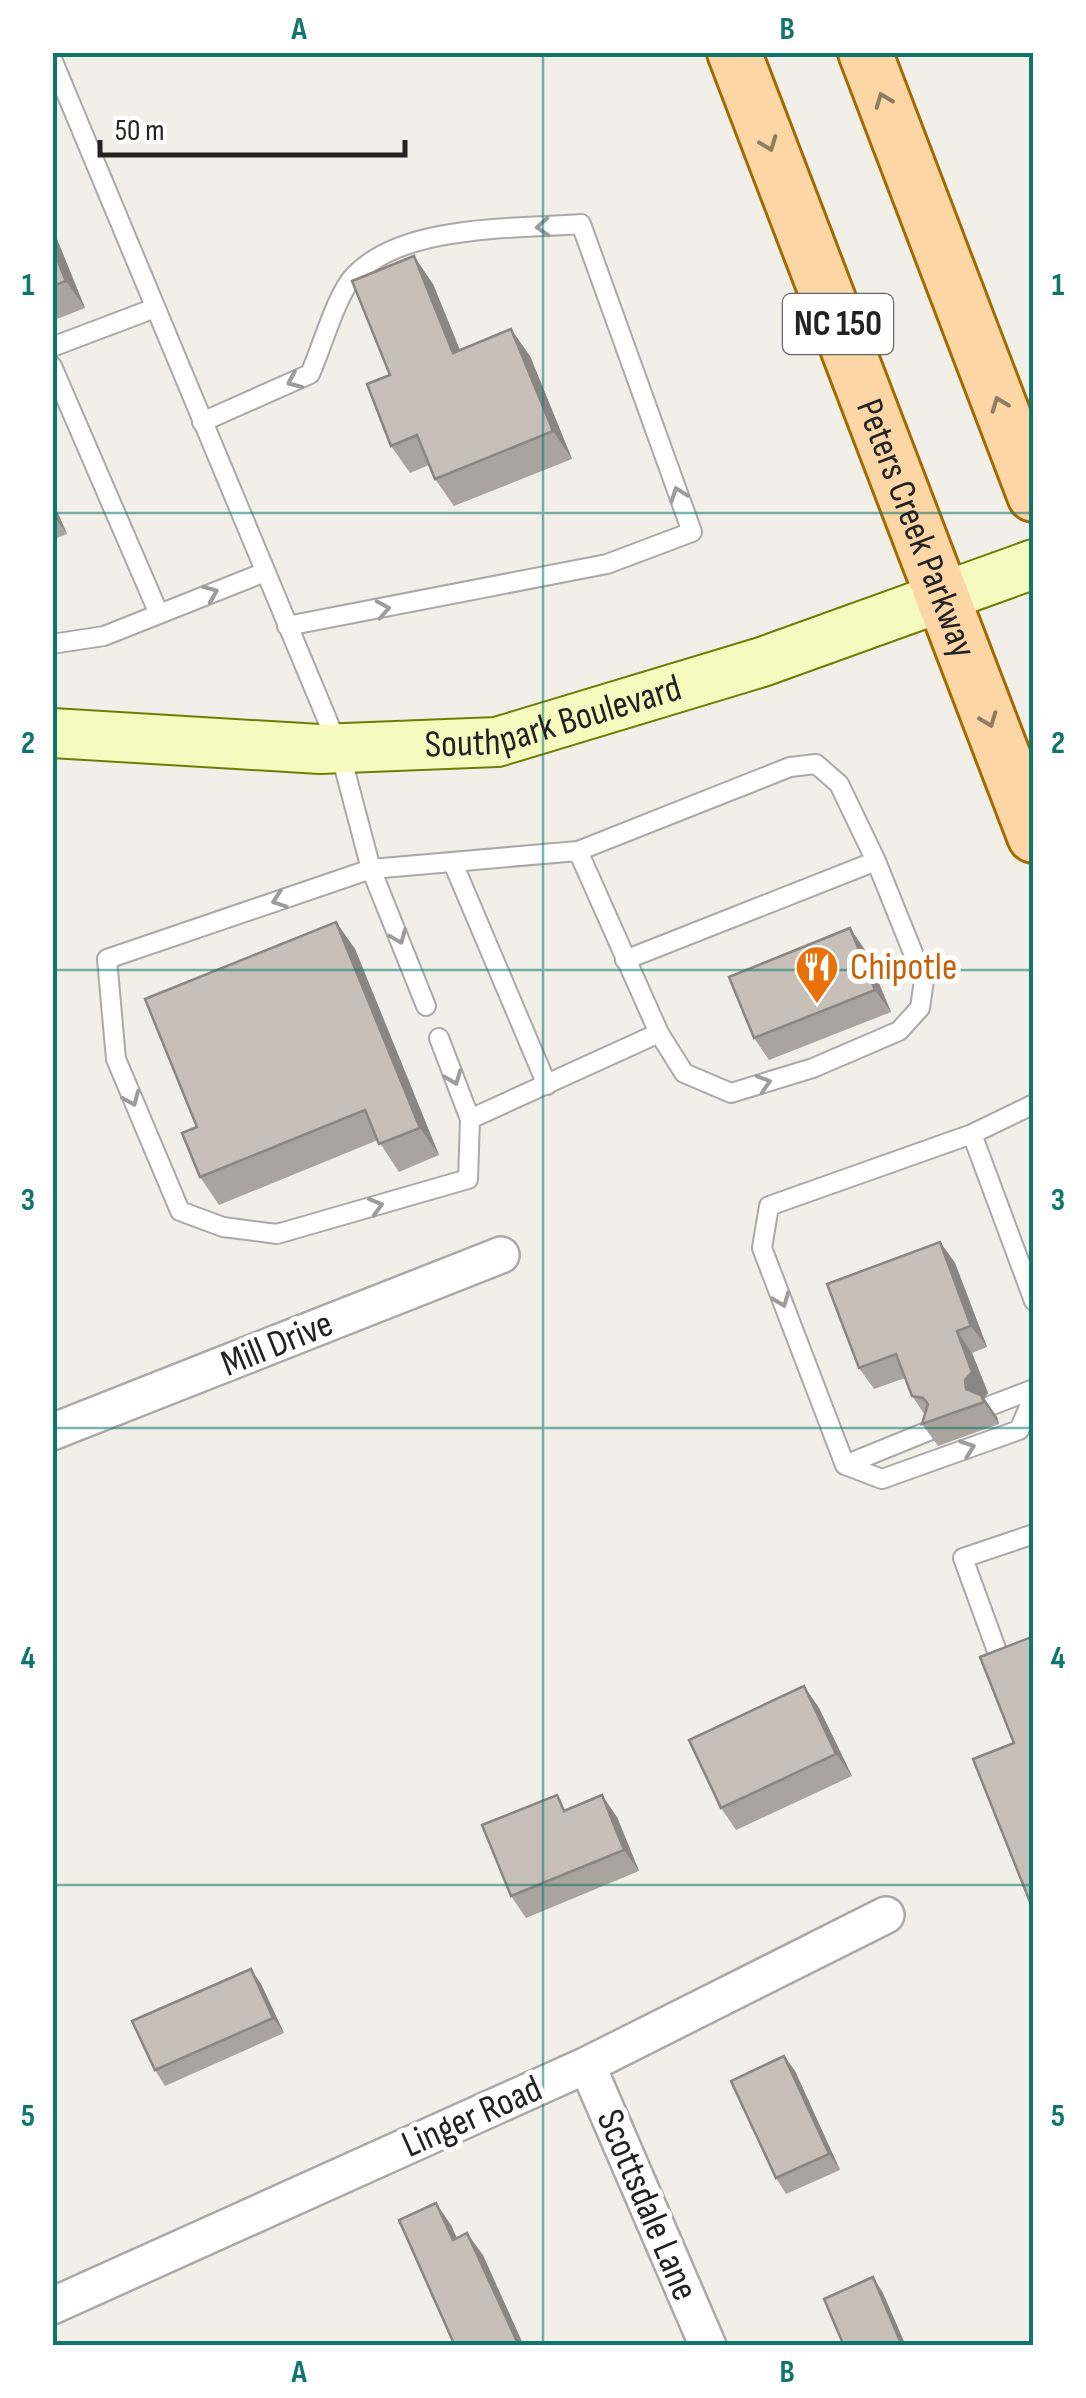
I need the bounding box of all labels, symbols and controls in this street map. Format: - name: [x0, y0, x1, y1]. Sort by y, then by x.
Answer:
- text: A: [290, 10, 307, 49]
- text: B: [779, 10, 795, 49]
- one-way arrow: [875, 92, 895, 110]
- scale bar: [100, 95, 405, 157]
- text: 50 m: [115, 113, 164, 149]
- one-way arrow: [757, 134, 777, 151]
- one-way arrow: [534, 216, 550, 238]
- text: 1: [22, 266, 35, 305]
- text: 1: [1052, 266, 1065, 305]
- road number: NC 150: [783, 294, 893, 354]
- one-way arrow: [286, 369, 304, 389]
- street label: Peters Creek Parkway: [846, 393, 986, 664]
- one-way arrow: [990, 396, 1011, 413]
- one-way arrow: [670, 486, 690, 503]
- one-way arrow: [201, 585, 219, 605]
- one-way arrow: [375, 599, 392, 620]
- street label: Southpark Boulevard: [424, 665, 686, 767]
- one-way arrow: [977, 710, 997, 728]
- text: 2: [21, 724, 35, 763]
- text: 2: [1051, 724, 1065, 763]
- one-way arrow: [271, 889, 288, 909]
- one-way arrow: [387, 928, 407, 945]
- restaurant icon: Chipotle: [794, 944, 840, 1005]
- place label: Chipotle: [850, 945, 957, 990]
- one-way arrow: [443, 1069, 463, 1086]
- one-way arrow: [755, 1074, 772, 1095]
- one-way arrow: [121, 1089, 141, 1107]
- text: 3: [21, 1181, 35, 1220]
- text: 3: [1051, 1181, 1065, 1220]
- one-way arrow: [367, 1197, 384, 1218]
- one-way arrow: [770, 1290, 791, 1307]
- street label: Mill Drive: [215, 1301, 339, 1387]
- one-way arrow: [958, 1440, 976, 1460]
- text: 4: [21, 1639, 36, 1678]
- text: 4: [1051, 1639, 1066, 1678]
- street label: Linger Road: [395, 2066, 549, 2168]
- text: 5: [21, 2097, 35, 2136]
- text: 5: [1051, 2097, 1065, 2136]
- street label: Scottsdale Lane: [587, 2103, 707, 2307]
- text: A: [290, 2353, 307, 2392]
- text: B: [779, 2353, 795, 2392]

